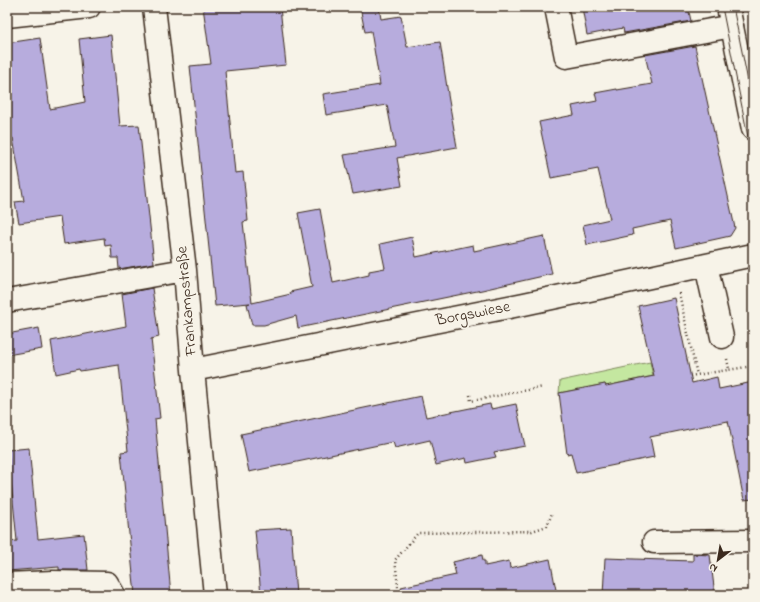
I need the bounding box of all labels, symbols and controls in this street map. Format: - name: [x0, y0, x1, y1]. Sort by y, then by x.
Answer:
- street label: Frankampstraße: [170, 244, 204, 358]
- street label: Borgswiese: [433, 295, 513, 333]
- north arrow: [698, 540, 738, 580]
- text: N: [706, 559, 721, 576]

